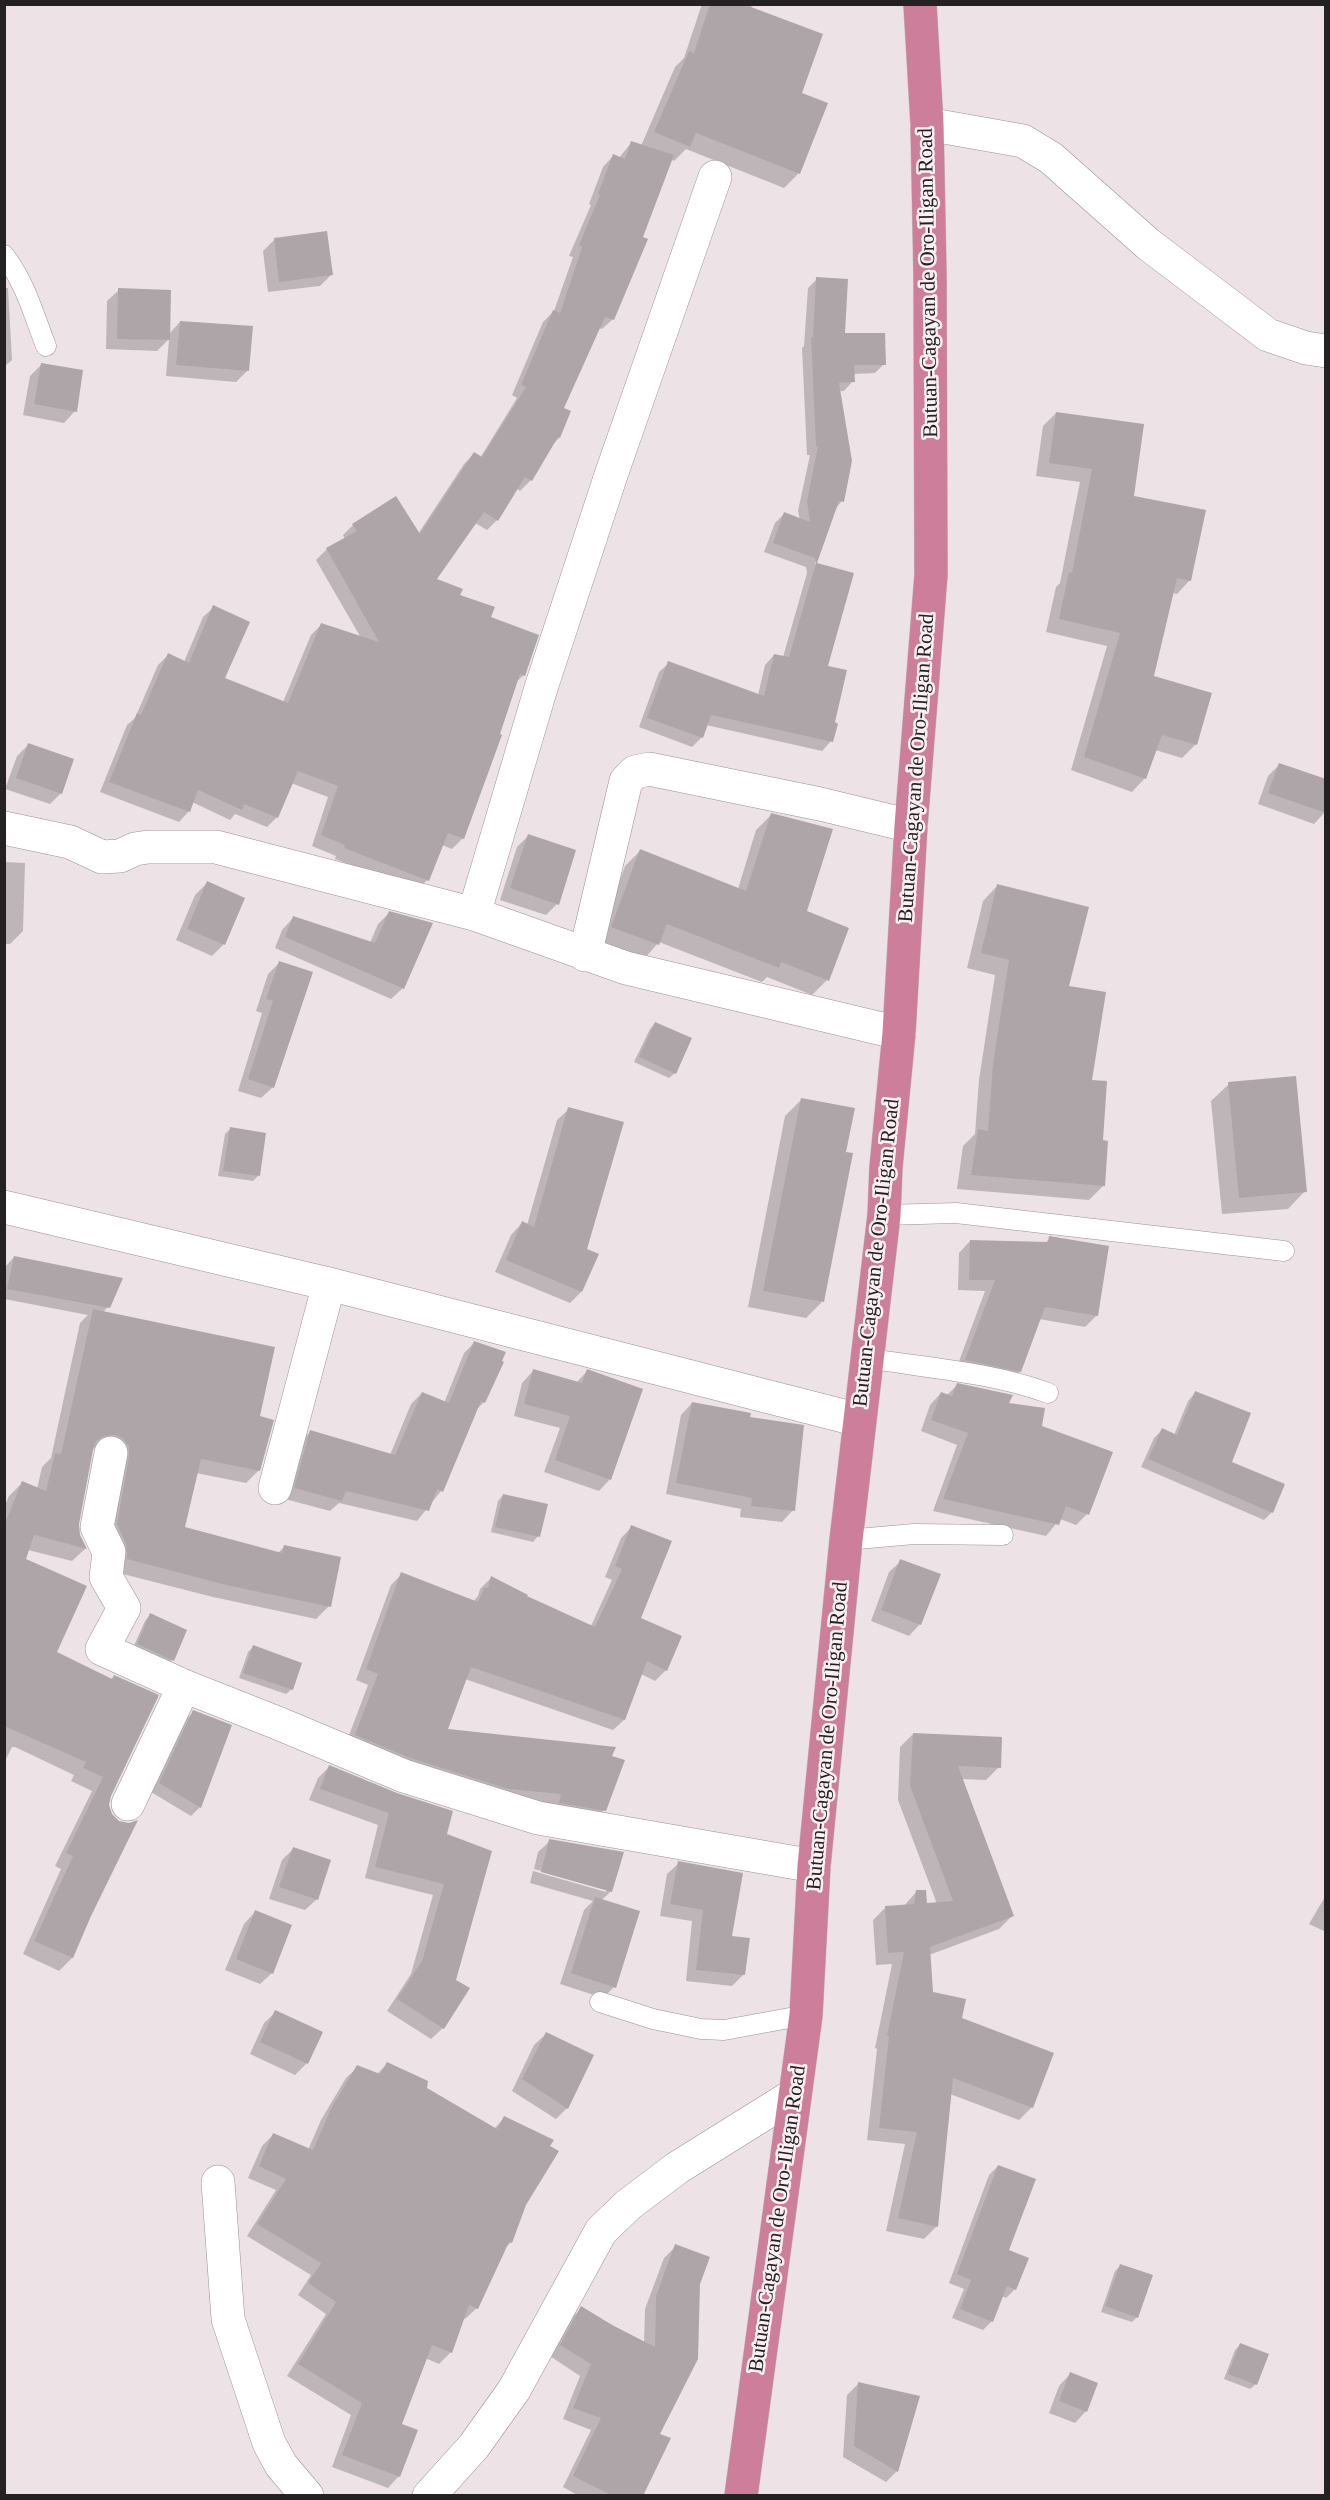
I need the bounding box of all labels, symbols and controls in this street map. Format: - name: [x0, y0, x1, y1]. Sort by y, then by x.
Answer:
- street label: Butuan-Cagayan de Oro-Iligan Road: [914, 128, 944, 438]
- street label: Butuan-Cagayan de Oro-Iligan Road: [894, 613, 940, 923]
- street label: Butuan-Cagayan de Oro-Iligan Road: [848, 1098, 906, 1408]
- street label: Butuan-Cagayan de Oro-Iligan Road: [802, 1581, 854, 1891]
- street label: Butuan-Cagayan de Oro-Iligan Road: [744, 2064, 812, 2374]

